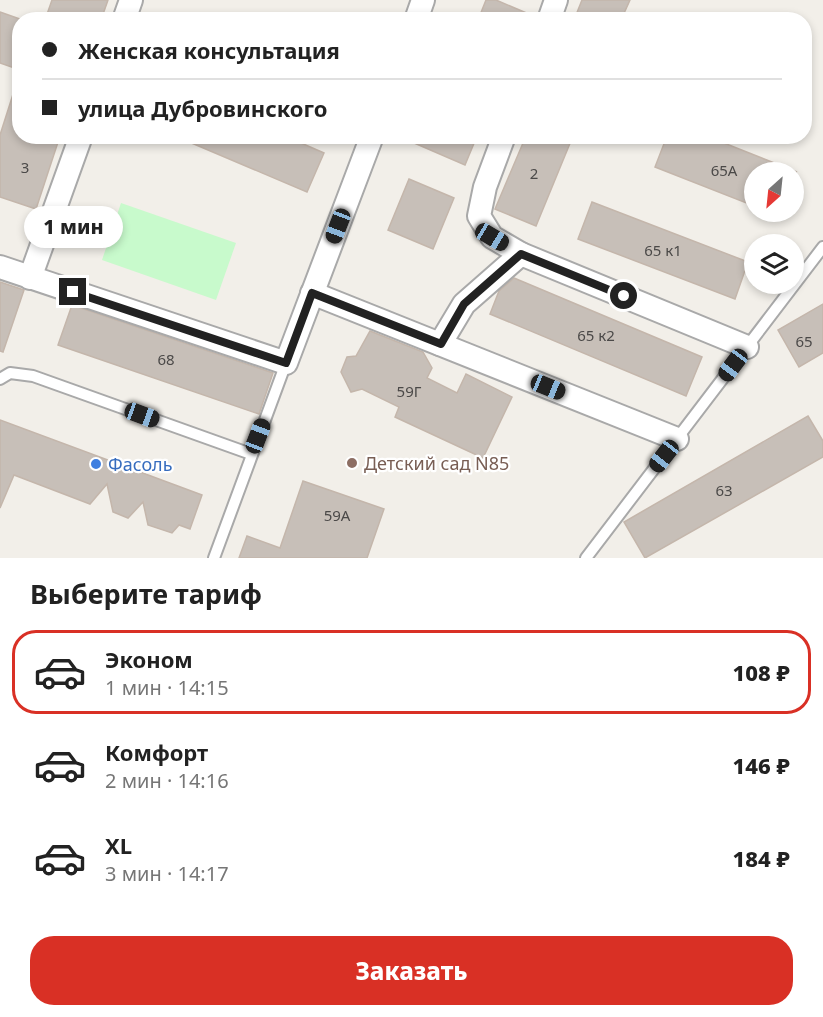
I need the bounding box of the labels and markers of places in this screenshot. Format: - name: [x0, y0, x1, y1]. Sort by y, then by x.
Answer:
- place label: Детский сад N85: [364, 451, 509, 475]
- place label: Фасоль: [108, 452, 172, 476]
- marker: Детский сад N85: [345, 456, 359, 470]
- marker: Фасоль: [89, 457, 103, 471]

